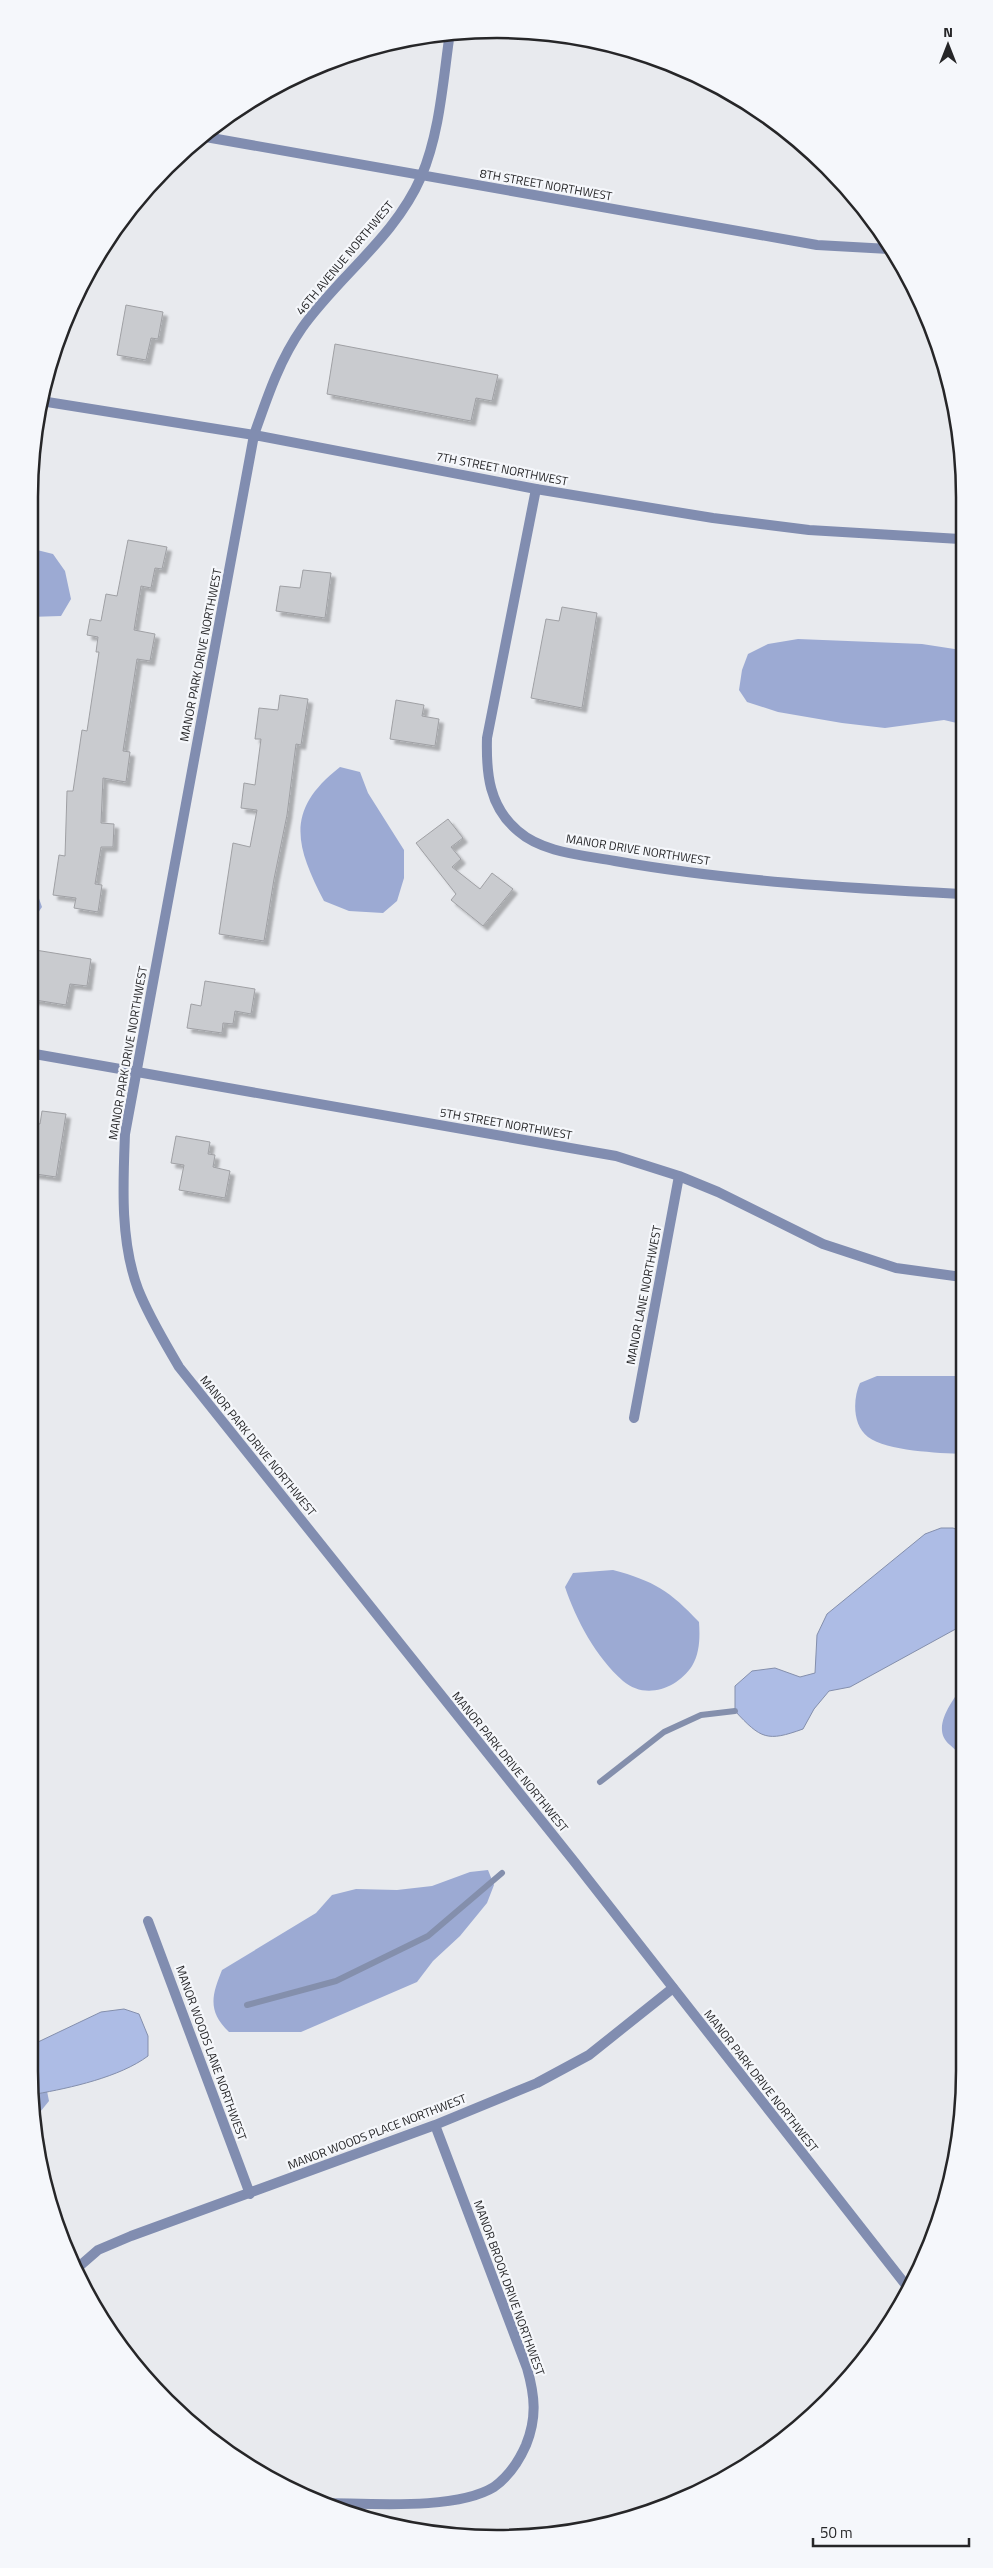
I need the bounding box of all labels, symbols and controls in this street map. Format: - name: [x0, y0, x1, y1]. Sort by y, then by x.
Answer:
- north arrow: [923, 20, 973, 70]
- text: N: [943, 21, 953, 42]
- street label: 8TH STREET NORTHWEST: [478, 164, 614, 206]
- street label: 46TH AVENUE NORTHWEST: [291, 196, 399, 319]
- street label: 7TH STREET NORTHWEST: [435, 446, 570, 491]
- street label: MANOR PARK DRIVE NORTHWEST: [174, 566, 227, 743]
- street label: MANOR DRIVE NORTHWEST: [565, 829, 712, 870]
- street label: MANOR PARK DRIVE NORTHWEST: [103, 964, 152, 1141]
- street label: 5TH STREET NORTHWEST: [438, 1103, 574, 1145]
- street label: MANOR LANE NORTHWEST: [621, 1223, 666, 1366]
- street label: MANOR PARK DRIVE NORTHWEST: [196, 1371, 322, 1521]
- street label: MANOR PARK DRIVE NORTHWEST: [448, 1687, 574, 1837]
- street label: MANOR WOODS LANE NORTHWEST: [171, 1963, 252, 2144]
- street label: MANOR PARK DRIVE NORTHWEST: [700, 2005, 824, 2156]
- street label: MANOR WOODS PLACE NORTHWEST: [285, 2088, 470, 2174]
- street label: MANOR BROOK DRIVE NORTHWEST: [469, 2197, 550, 2379]
- scale bar: [813, 2516, 969, 2548]
- text: 50 m: [820, 2521, 853, 2544]

